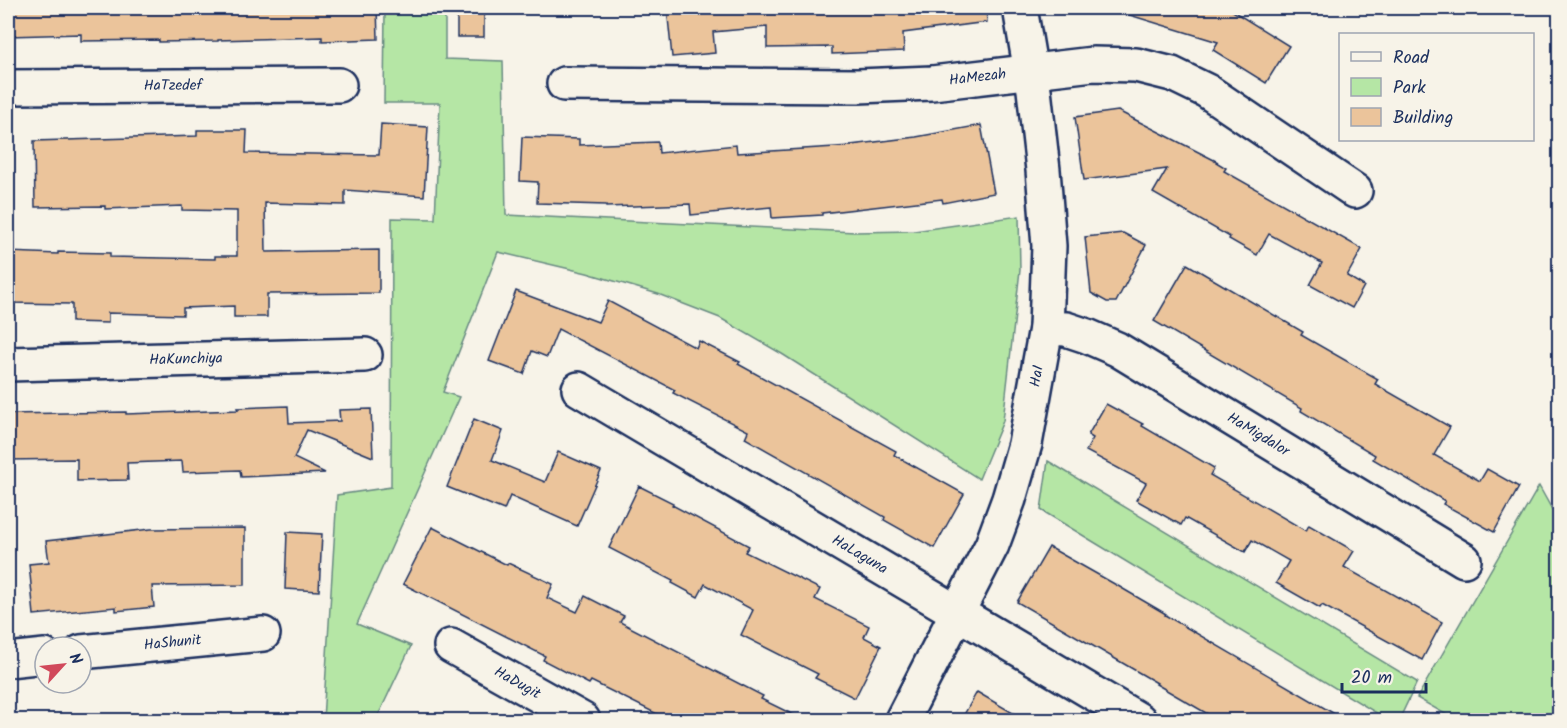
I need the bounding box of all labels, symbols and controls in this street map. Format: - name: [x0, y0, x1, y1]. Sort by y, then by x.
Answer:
- legend: [1339, 33, 1534, 141]
- text: Road: [1393, 44, 1430, 73]
- street label: HaMezah: [948, 62, 1008, 93]
- street label: HaTzedef: [144, 74, 204, 98]
- text: Park: [1393, 74, 1426, 103]
- text: Building: [1393, 104, 1453, 133]
- street label: HaKunchiya: [149, 347, 223, 372]
- street label: HaI: [1024, 363, 1051, 389]
- street label: HaMigdalor: [1222, 406, 1295, 464]
- street label: HaLaguna: [827, 529, 892, 581]
- street label: HaShunit: [143, 628, 203, 658]
- north arrow: [33, 635, 93, 695]
- text: N: [62, 649, 88, 669]
- scale bar: [1342, 656, 1426, 694]
- street label: HaDugit: [489, 660, 545, 706]
- text: 20 m: [1351, 664, 1392, 693]

